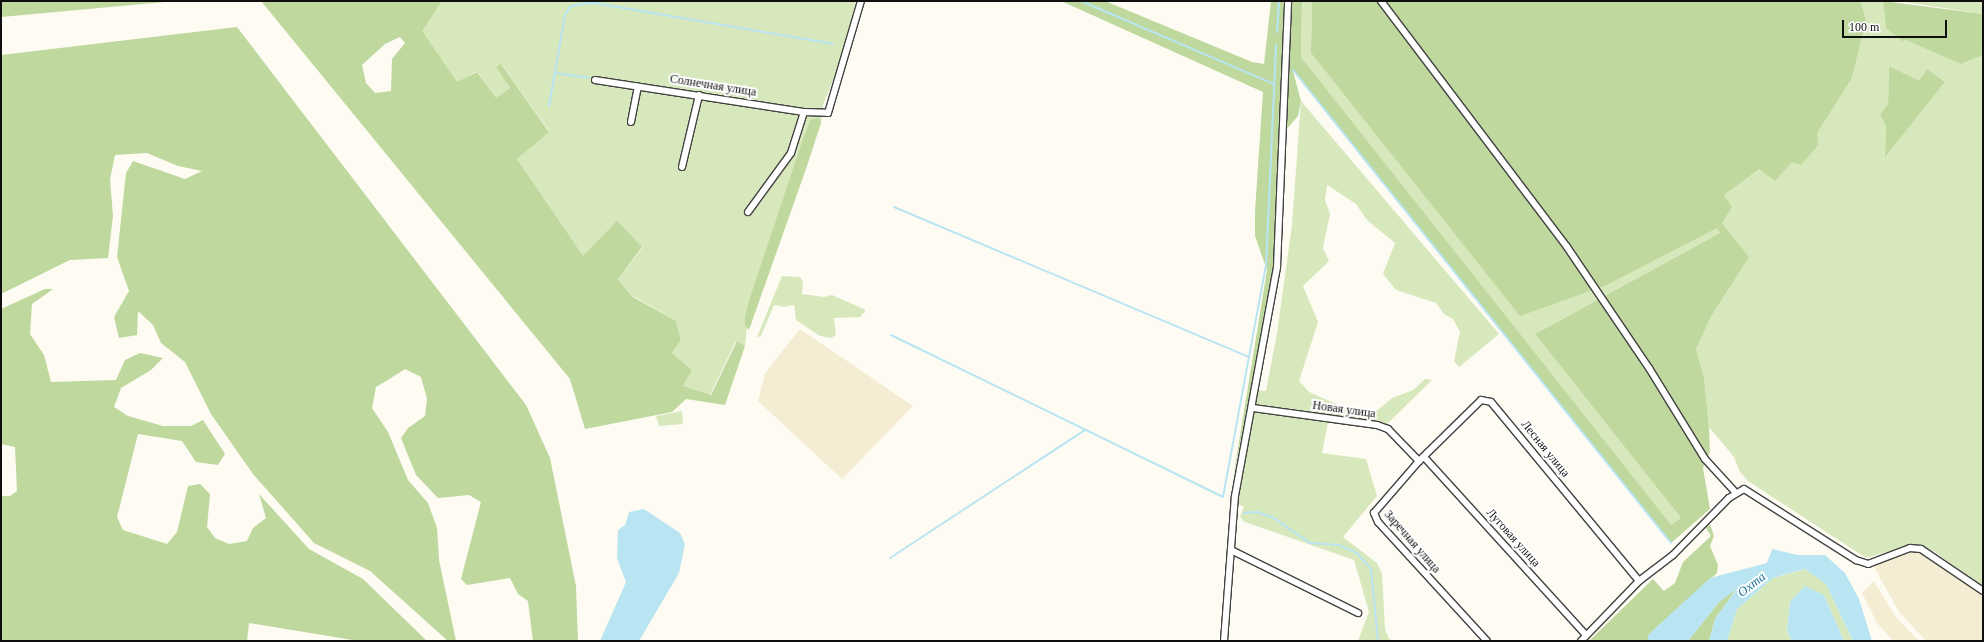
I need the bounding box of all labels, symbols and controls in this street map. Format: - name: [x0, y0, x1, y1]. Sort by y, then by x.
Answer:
- scale bar: [1844, 12, 1949, 38]
- text: 100 m: [1849, 20, 1879, 34]
- street label: Солнечная улица: [669, 72, 757, 100]
- street label: Новая улица: [1311, 398, 1377, 422]
- street label: Лесная улица: [1518, 418, 1572, 480]
- street label: Луговая улица: [1483, 506, 1543, 570]
- street label: Заречная улица: [1381, 508, 1443, 576]
- water label: Охта: [1735, 569, 1769, 601]

